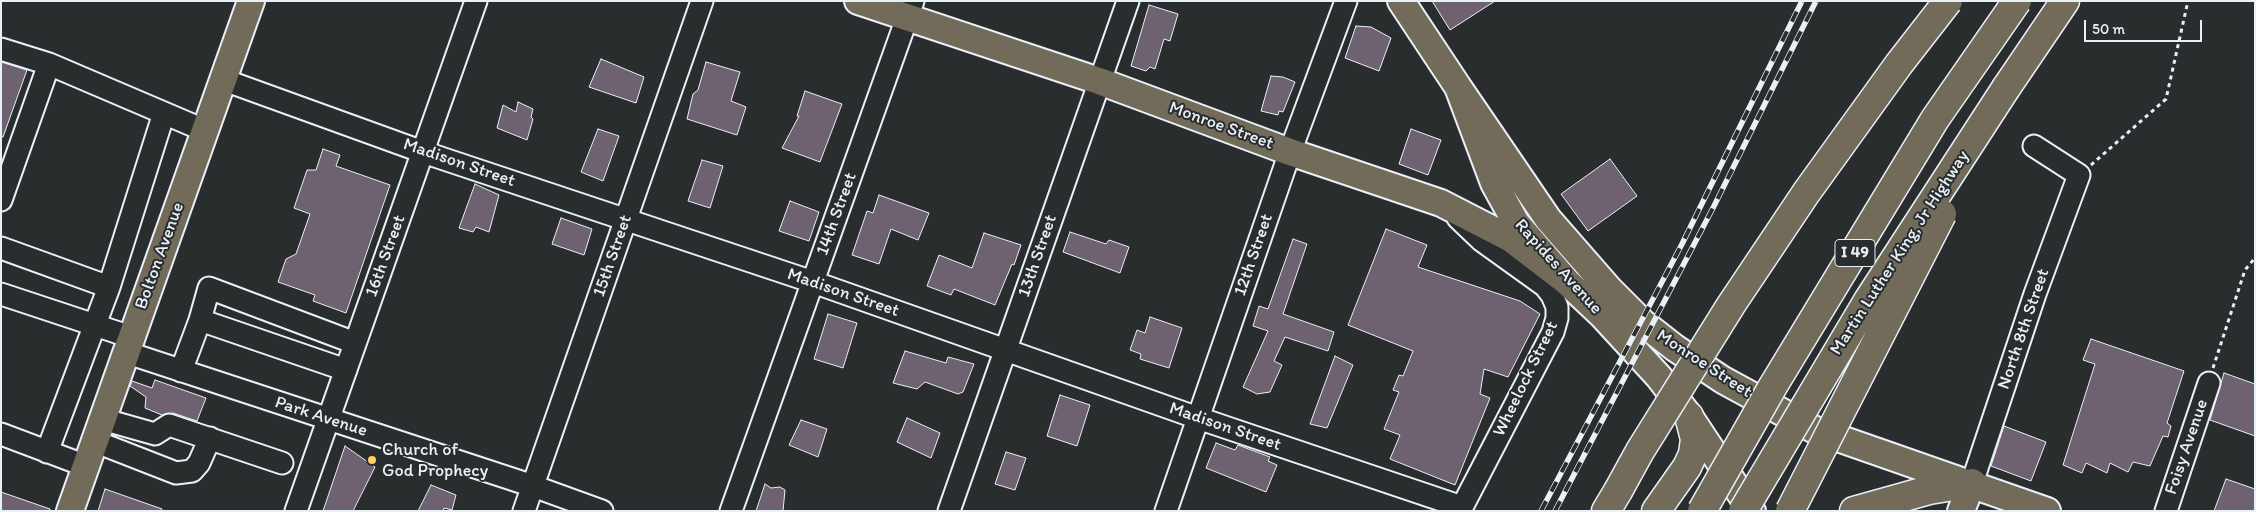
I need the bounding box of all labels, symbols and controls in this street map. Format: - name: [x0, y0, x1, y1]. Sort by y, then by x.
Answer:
- scale bar: [2086, 10, 2204, 42]
- text: 50 m: [2092, 20, 2125, 38]
- street label: Monroe Street: [1166, 97, 1276, 155]
- street label: Madison Street: [400, 134, 518, 192]
- street label: Martin Luther King, Jr Highway: [1826, 147, 1974, 359]
- street label: 14th Street: [812, 170, 862, 258]
- street label: Bolton Avenue: [131, 200, 189, 312]
- street label: 12th Street: [1230, 211, 1278, 299]
- street label: 16th Street: [361, 212, 411, 300]
- street label: 15th Street: [589, 212, 637, 300]
- street label: 13th Street: [1014, 212, 1062, 300]
- street label: Rapides Avenue: [1509, 215, 1607, 319]
- road number: I 49: [1835, 240, 1875, 266]
- street label: Madison Street: [784, 264, 902, 322]
- street label: North 8th Street: [1993, 266, 2055, 392]
- street label: Wheelock Street: [1489, 318, 1563, 440]
- street label: Monroe Street: [1652, 325, 1756, 403]
- street label: Park Avenue: [272, 392, 370, 442]
- street label: Foisy Avenue: [2161, 397, 2213, 497]
- street label: Madison Street: [1166, 398, 1284, 456]
- place label: Church of God Prophecy: [382, 439, 488, 482]
- marker: Church of God Prophecy: [366, 454, 378, 466]

